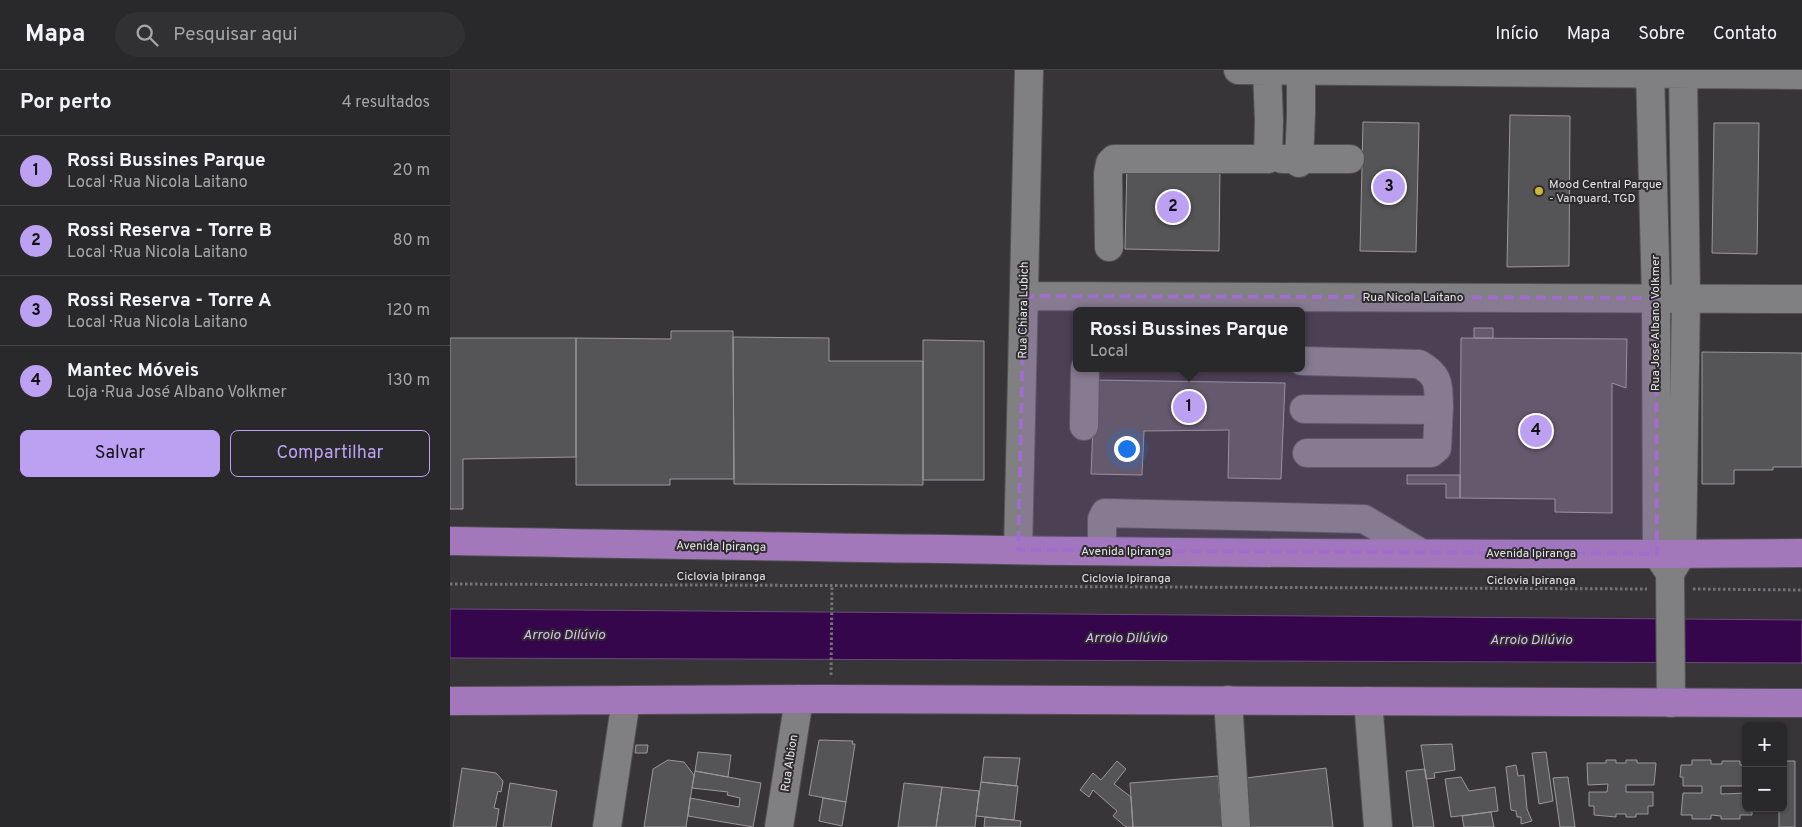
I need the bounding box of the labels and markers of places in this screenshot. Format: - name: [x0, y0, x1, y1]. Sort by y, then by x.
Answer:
- pin: 3: [1373, 168, 1405, 206]
- place label: Mood Central Parque - Vanguard, TGD: [1549, 177, 1662, 207]
- marker: Mood Central Parque - Vanguard, TGD: [1533, 185, 1545, 197]
- pin: 2: [1157, 188, 1189, 226]
- pin: 1: [1173, 388, 1205, 426]
- pin: 4: [1520, 412, 1552, 450]

